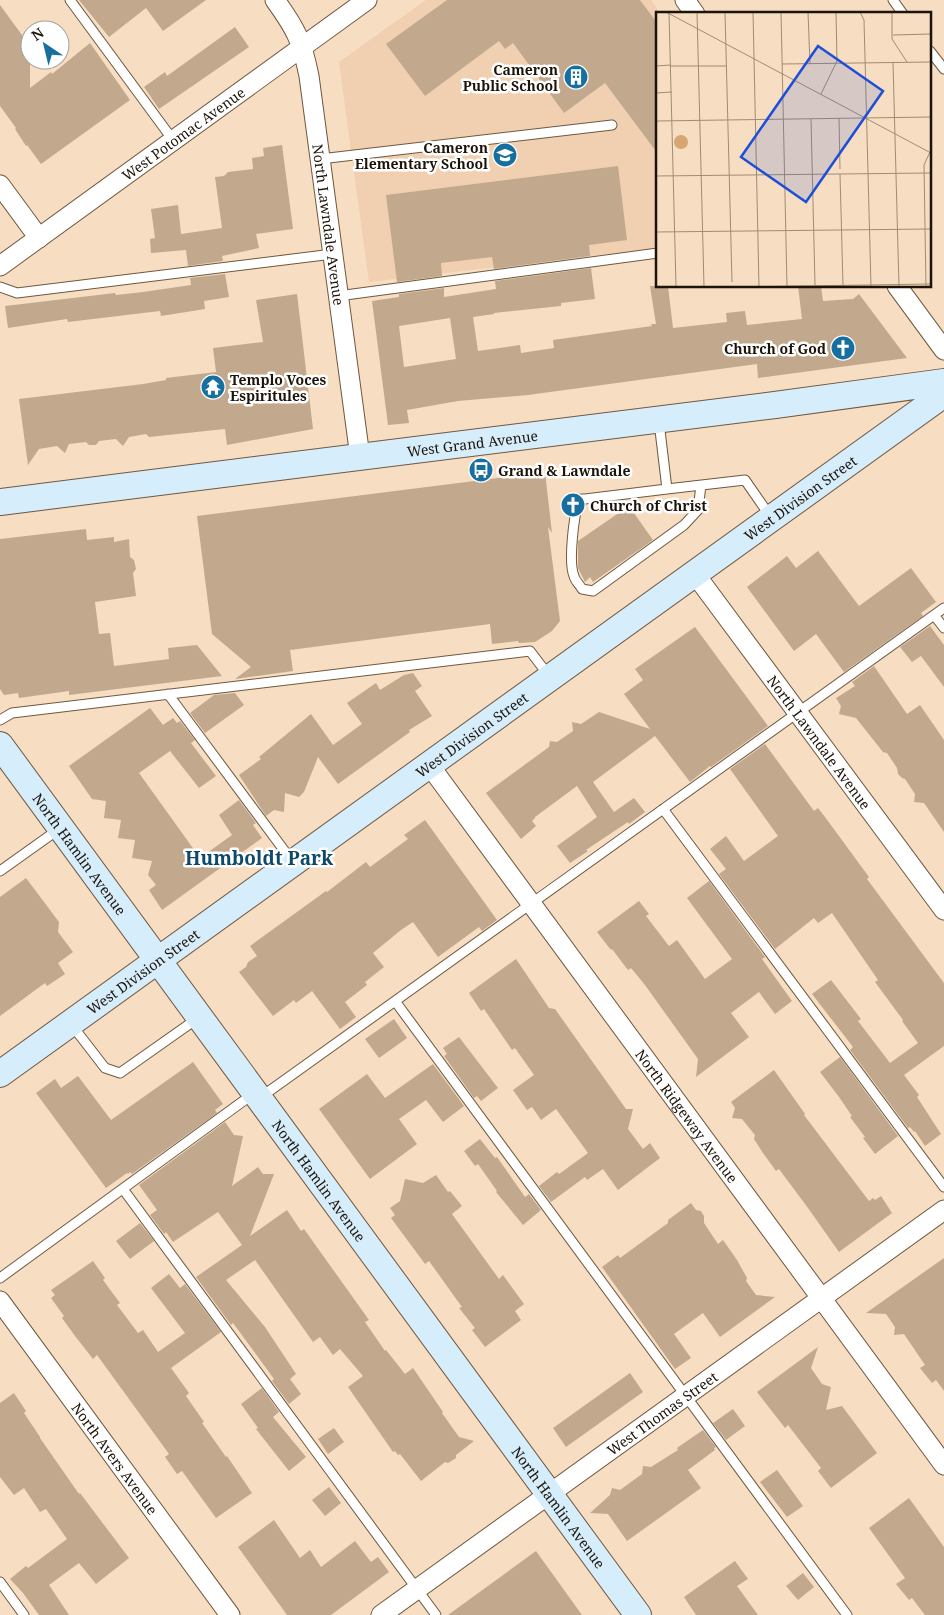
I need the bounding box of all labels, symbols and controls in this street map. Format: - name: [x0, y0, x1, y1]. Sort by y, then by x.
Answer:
- inset map: [656, 12, 932, 288]
- north arrow: [20, 20, 70, 70]
- text: N: [27, 23, 47, 45]
- place label: Cameron Public School: [463, 60, 558, 95]
- building icon: Cameron Public School: [563, 64, 589, 90]
- street label: West Potomac Avenue: [118, 82, 248, 184]
- place label: Cameron Elementary School: [355, 138, 488, 173]
- school or university icon: Cameron Elementary School: [492, 142, 518, 168]
- street label: North Lawndale Avenue: [309, 143, 349, 306]
- church icon: Church of God: [830, 335, 856, 361]
- place label: Church of God: [724, 339, 826, 358]
- place label: Templo Voces Espiritules: [230, 370, 327, 405]
- temple icon: Templo Voces Espiritules: [200, 374, 226, 400]
- street label: West Grand Avenue: [406, 425, 539, 460]
- street label: West Division Street: [740, 451, 860, 545]
- bus stop icon: Grand & Lawndale: [468, 457, 494, 483]
- place label: Grand & Lawndale: [498, 461, 630, 480]
- church icon: Church of Christ: [560, 492, 586, 518]
- place label: Church of Christ: [590, 496, 707, 515]
- street label: North Lawndale Avenue: [763, 671, 875, 813]
- street label: West Division Street: [411, 687, 531, 781]
- street label: North Hamlin Avenue: [29, 789, 131, 919]
- district label: Humboldt Park: [185, 845, 334, 871]
- street label: West Division Street: [83, 924, 203, 1018]
- street label: North Ridgeway Avenue: [632, 1045, 743, 1186]
- street label: North Hamlin Avenue: [268, 1116, 370, 1245]
- street label: West Thomas Street: [603, 1367, 721, 1459]
- street label: North Avers Avenue: [68, 1399, 163, 1518]
- street label: North Hamlin Avenue: [508, 1442, 610, 1572]

